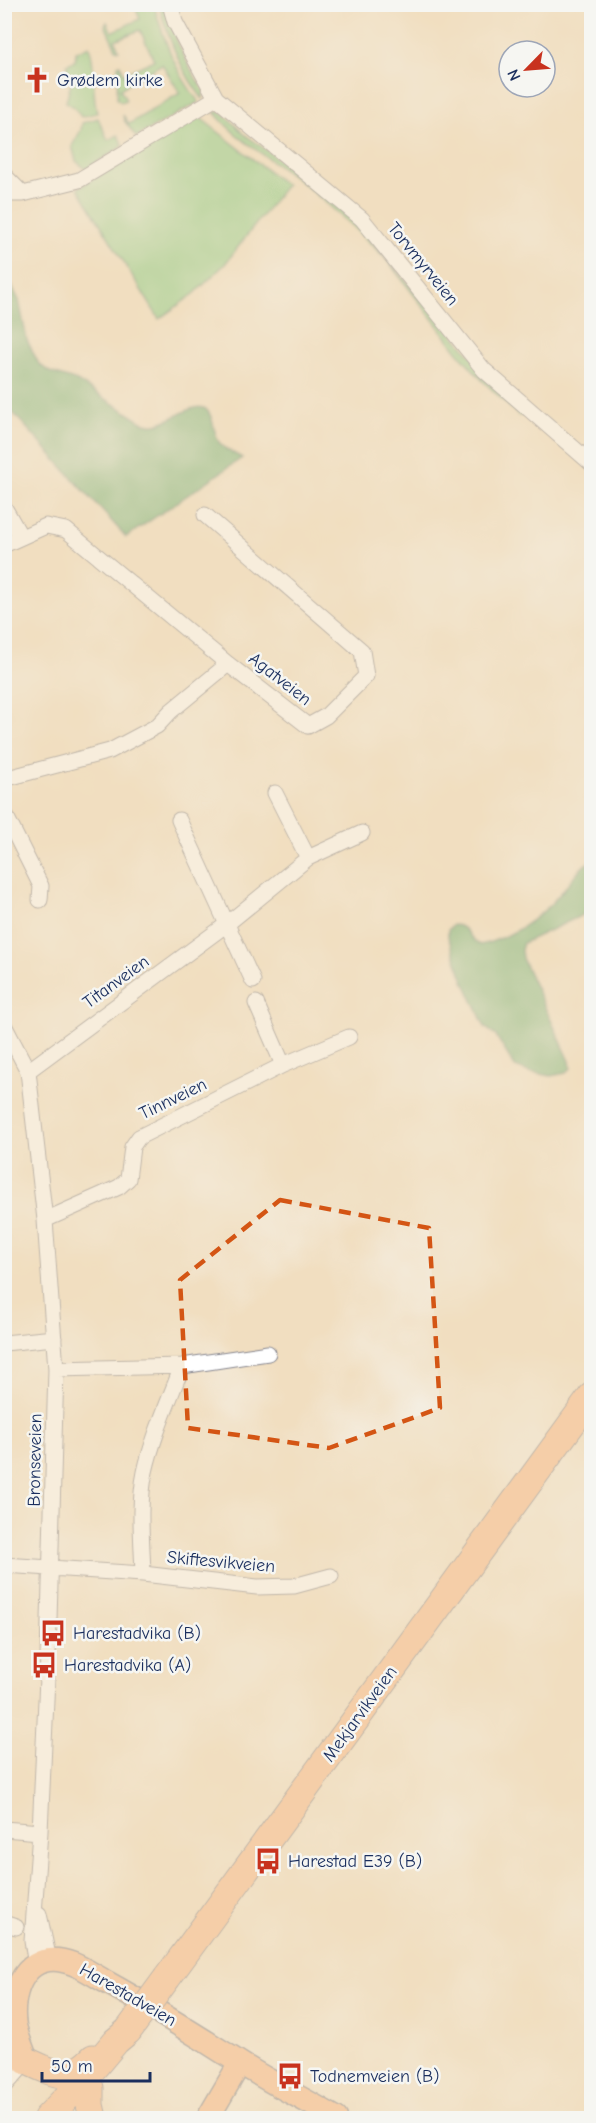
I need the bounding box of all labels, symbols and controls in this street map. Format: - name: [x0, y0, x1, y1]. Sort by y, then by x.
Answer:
- north arrow: [497, 39, 557, 99]
- church icon: Grødem kirke: [22, 65, 52, 95]
- text: N: [504, 66, 525, 83]
- place label: Grødem kirke: [57, 70, 163, 91]
- street label: Torvmyrveien: [383, 218, 463, 310]
- street label: Agatveien: [245, 648, 315, 710]
- street label: Titanveien: [79, 951, 153, 1013]
- street label: Tinnveien: [136, 1074, 210, 1124]
- street label: Bronseveien: [24, 1413, 46, 1507]
- street label: Skiftesvikveien: [166, 1547, 276, 1577]
- bus stop icon: Harestadvika (B): [38, 1618, 68, 1648]
- place label: Harestadvika (B): [73, 1623, 201, 1644]
- bus stop icon: Harestadvika (A): [29, 1650, 59, 1680]
- place label: Harestadvika (A): [64, 1655, 191, 1676]
- street label: Mekjarvikveien: [318, 1662, 402, 1766]
- bus stop icon: Harestad E39 (B): [253, 1846, 283, 1876]
- place label: Harestad E39 (B): [288, 1851, 422, 1872]
- street label: Harestadveien: [76, 1959, 180, 2031]
- scale bar: [42, 2045, 150, 2083]
- text: 50 m: [51, 2056, 93, 2077]
- bus stop icon: Todnemveien (B): [275, 2061, 305, 2091]
- place label: Todnemveien (B): [310, 2066, 440, 2087]

